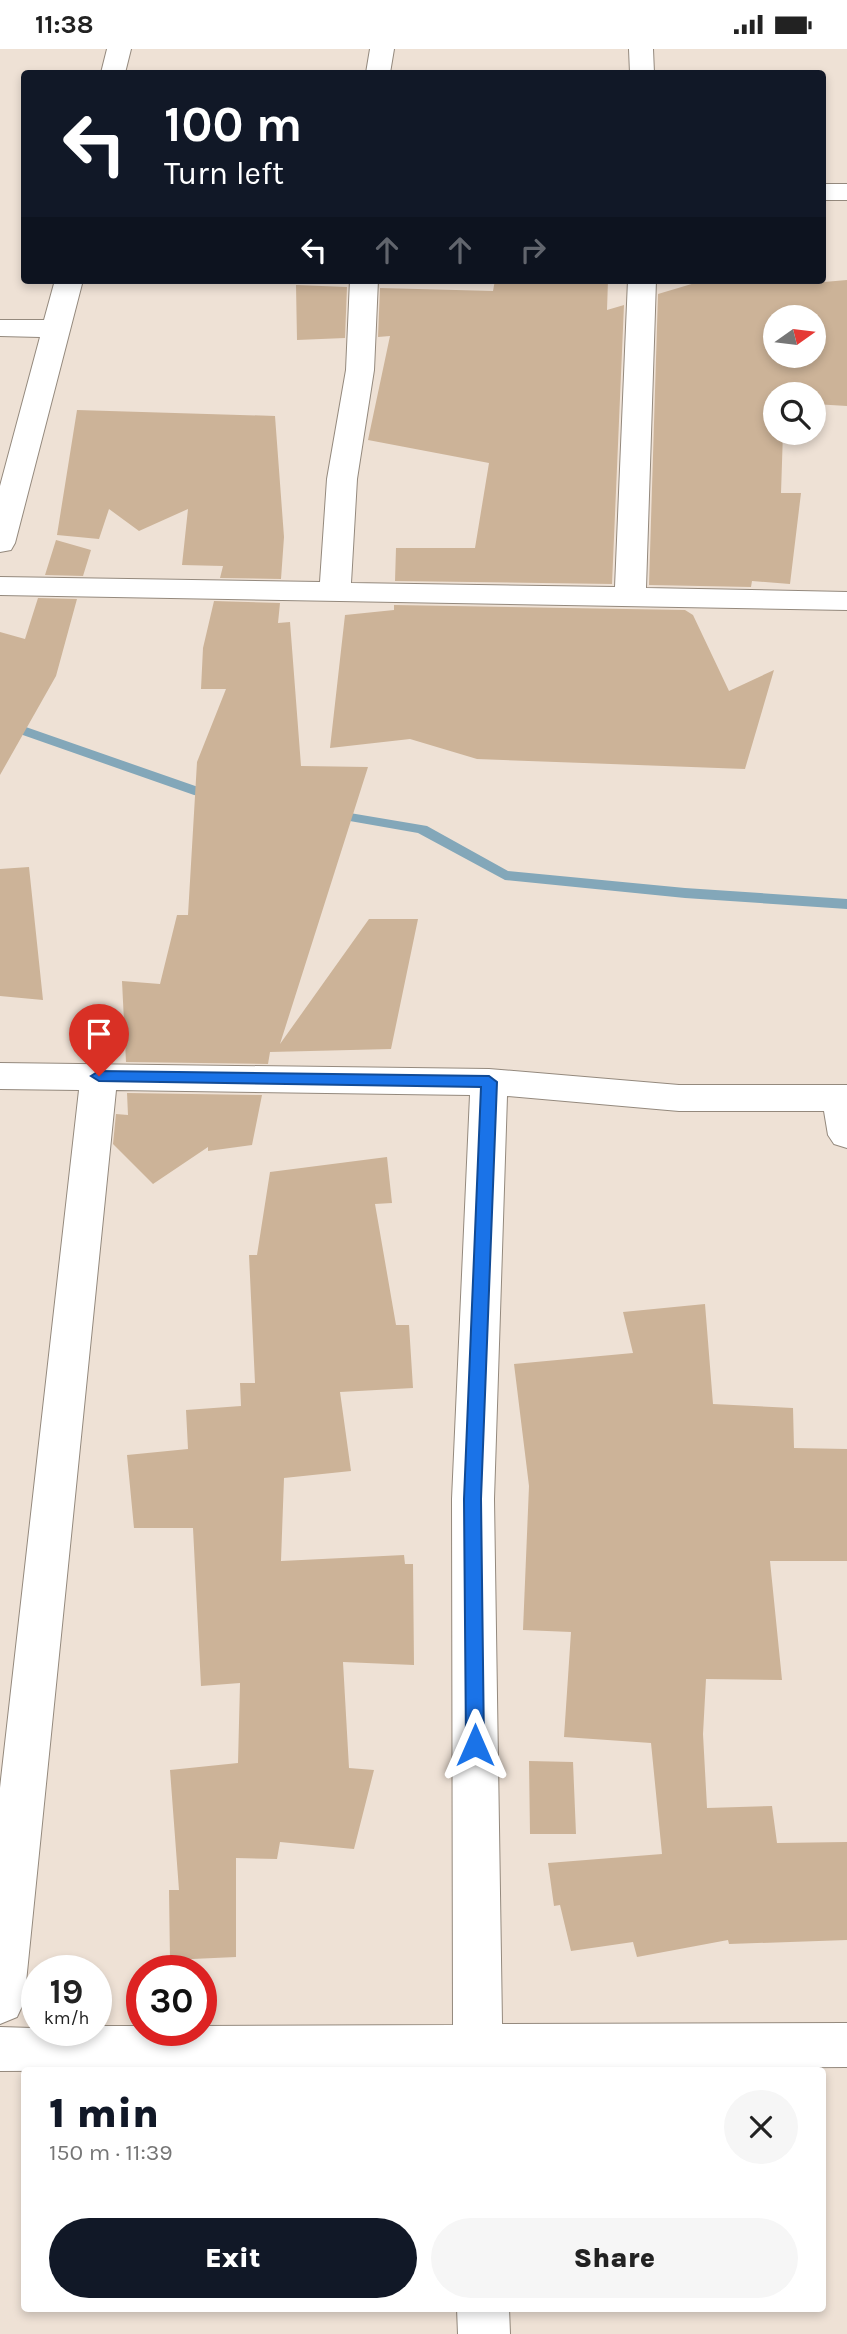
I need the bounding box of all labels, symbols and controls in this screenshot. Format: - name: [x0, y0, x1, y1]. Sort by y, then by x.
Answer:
- text: 11:38: [35, 9, 94, 40]
- text: 100 m: [164, 96, 302, 153]
- icon: left: [49, 98, 140, 189]
- text: Turn left: [164, 155, 284, 192]
- icon: left: [295, 231, 333, 269]
- icon: ahead: [368, 231, 406, 269]
- icon: ahead: [441, 231, 479, 269]
- icon: right: [514, 231, 552, 269]
- north arrow: [763, 305, 826, 367]
- map controls: [763, 305, 826, 445]
- button: search: [763, 382, 826, 445]
- pin: [69, 1004, 129, 1076]
- icon: arrive: [80, 1015, 118, 1053]
- position arrow: [438, 1708, 512, 1782]
- speed limit sign: 30: [126, 1955, 217, 2046]
- text: 19: [50, 1971, 83, 2012]
- text: km/h: [44, 2007, 89, 2029]
- text: 1 min: [49, 2088, 159, 2138]
- button: close: [724, 2090, 798, 2164]
- text: 150 m · 11:39: [49, 2139, 173, 2166]
- button: Exit: [49, 2218, 417, 2298]
- button: Share: [431, 2218, 798, 2298]

